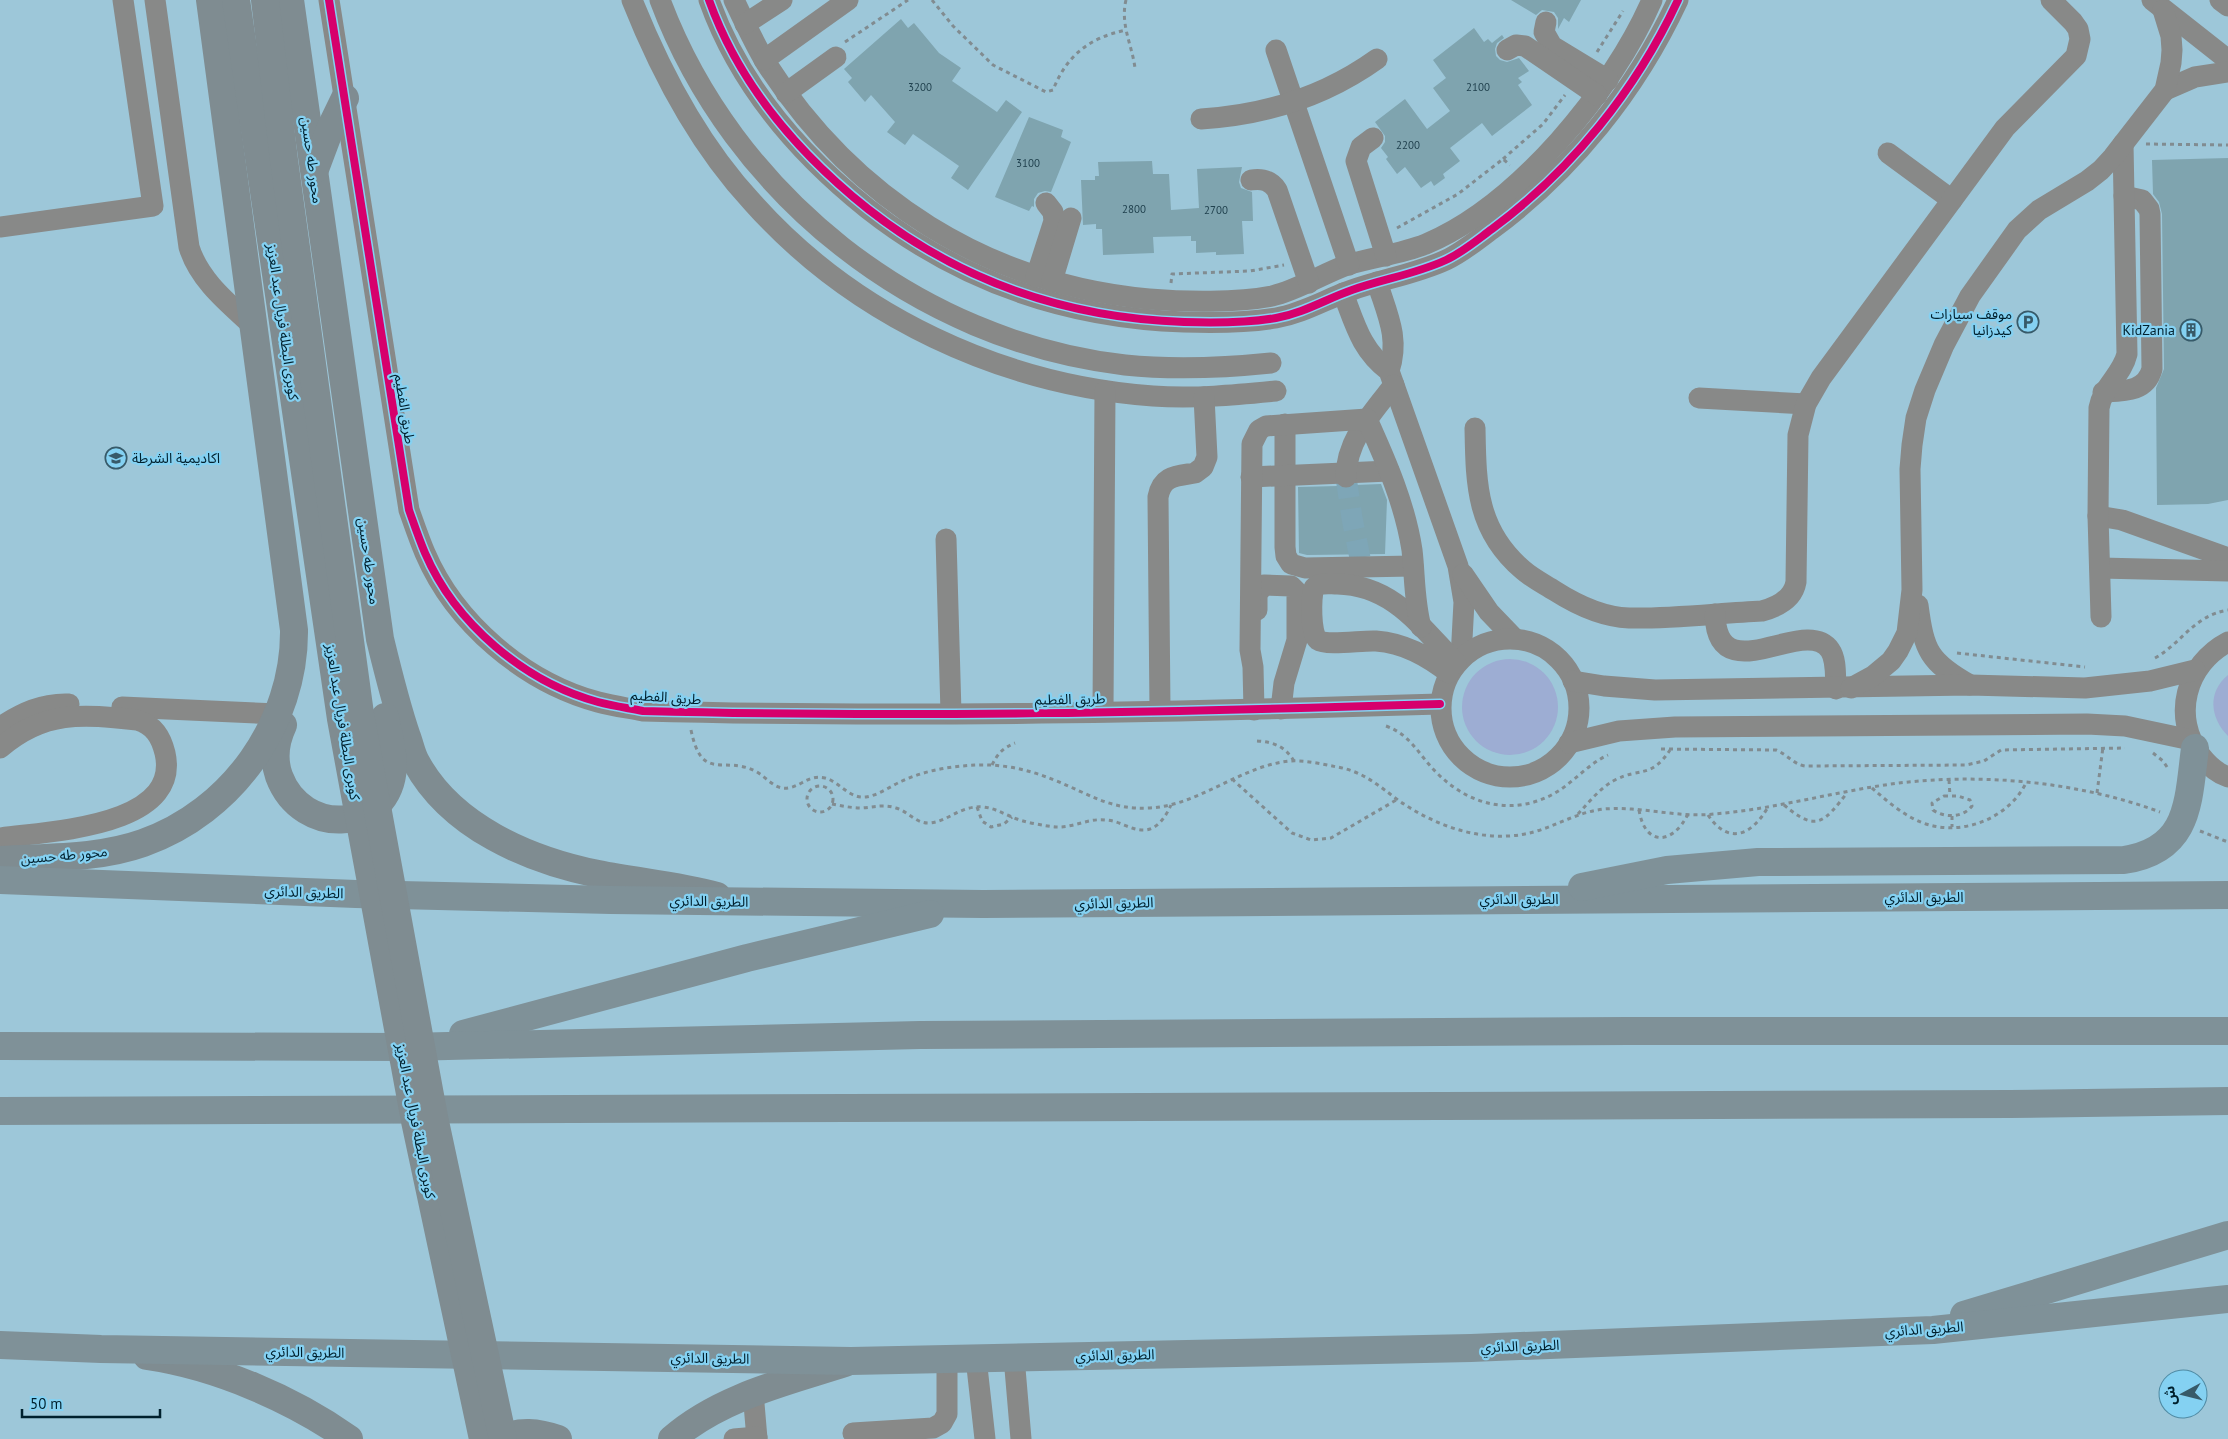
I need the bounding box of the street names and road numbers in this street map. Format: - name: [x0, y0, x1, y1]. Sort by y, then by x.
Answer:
- street label: محور طه حسين: [297, 115, 327, 205]
- street label: كوبرى البطلة فريال عبد العزيز: [263, 242, 303, 402]
- street label: طريق الفطيم: [389, 373, 419, 446]
- street label: محور طه حسين: [354, 516, 384, 606]
- street label: كوبرى البطلة فريال عبد العزيز: [322, 642, 364, 802]
- street label: طريق الفطيم: [630, 686, 702, 710]
- street label: طريق الفطيم: [1034, 689, 1106, 711]
- street label: محور طه حسين: [20, 842, 108, 868]
- street label: الطريق الدائري: [264, 882, 344, 905]
- street label: الطريق الدائري: [1885, 888, 1963, 908]
- street label: الطريق الدائري: [1480, 890, 1558, 910]
- street label: الطريق الدائري: [669, 891, 749, 913]
- street label: الطريق الدائري: [1074, 893, 1154, 915]
- street label: كوبرى البطلة فريال عبد العزيز: [392, 1041, 440, 1200]
- street label: الطريق الدائري: [1884, 1317, 1964, 1343]
- street label: الطريق الدائري: [1480, 1336, 1560, 1359]
- street label: الطريق الدائري: [265, 1342, 345, 1364]
- street label: الطريق الدائري: [1075, 1345, 1155, 1367]
- street label: الطريق الدائري: [670, 1348, 750, 1370]

